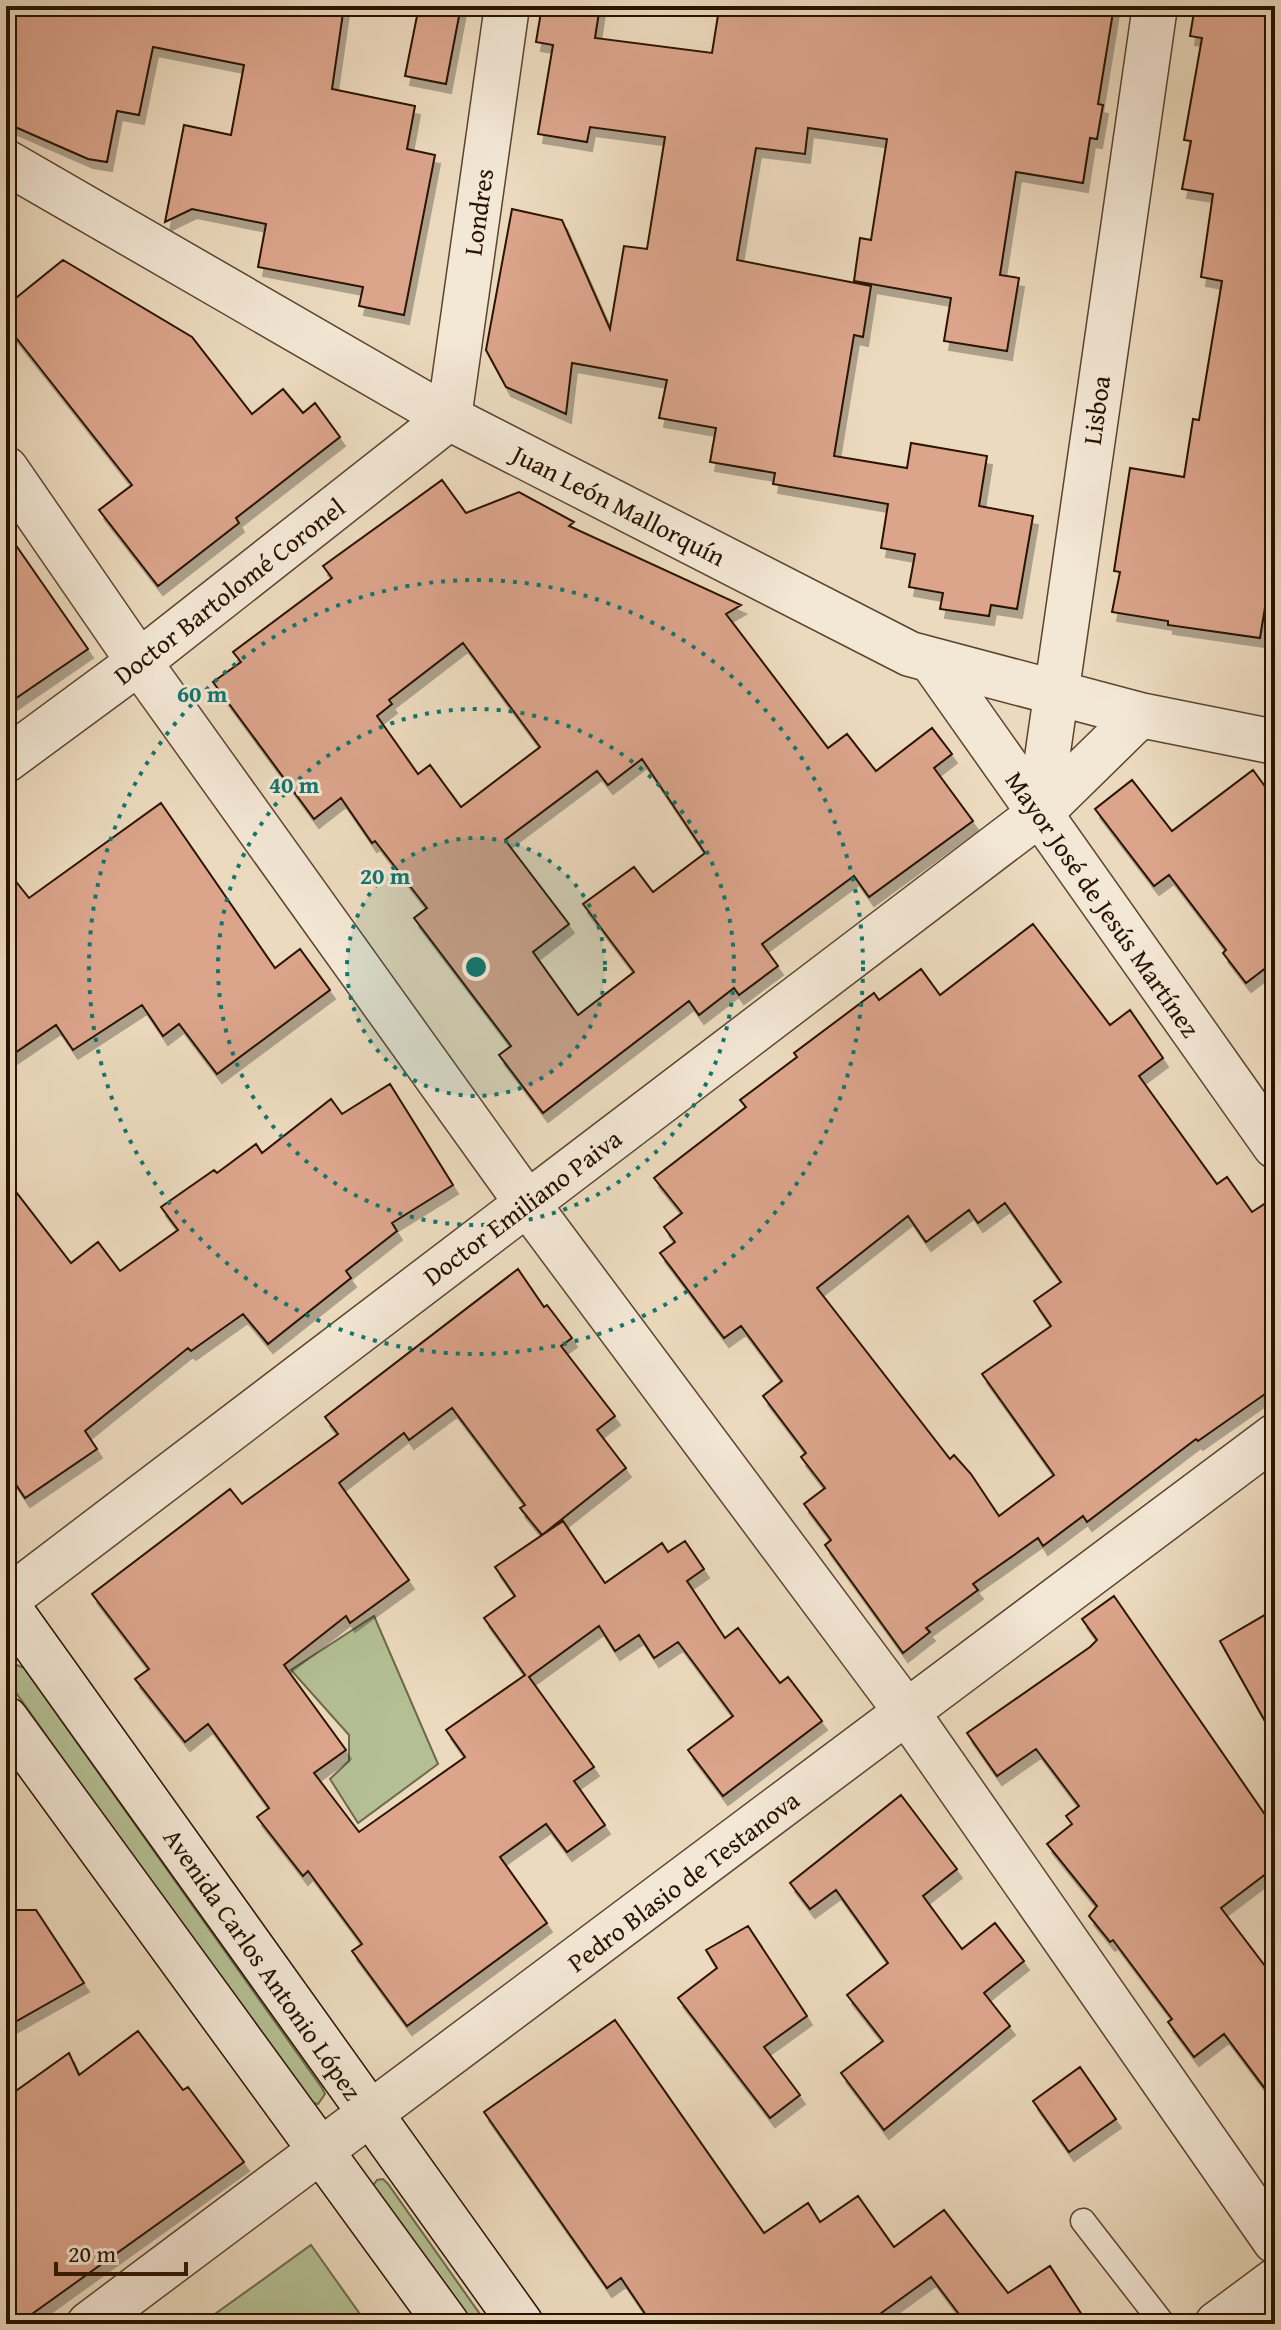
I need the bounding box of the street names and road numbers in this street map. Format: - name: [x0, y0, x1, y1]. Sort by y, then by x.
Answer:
- street label: Londres: [453, 166, 503, 258]
- street label: Lisboa: [1072, 372, 1120, 447]
- street label: Juan León Mallorquín: [503, 433, 733, 576]
- street label: Doctor Bartolomé Coronel: [105, 488, 353, 694]
- street label: Mayor José de Jesús Martínez: [996, 763, 1210, 1045]
- street label: Doctor Emiliano Paiva: [414, 1119, 630, 1295]
- street label: Pedro Blasio de Testanova: [559, 1780, 808, 1981]
- street label: Avenida Carlos Antonio López: [154, 1820, 372, 2108]

